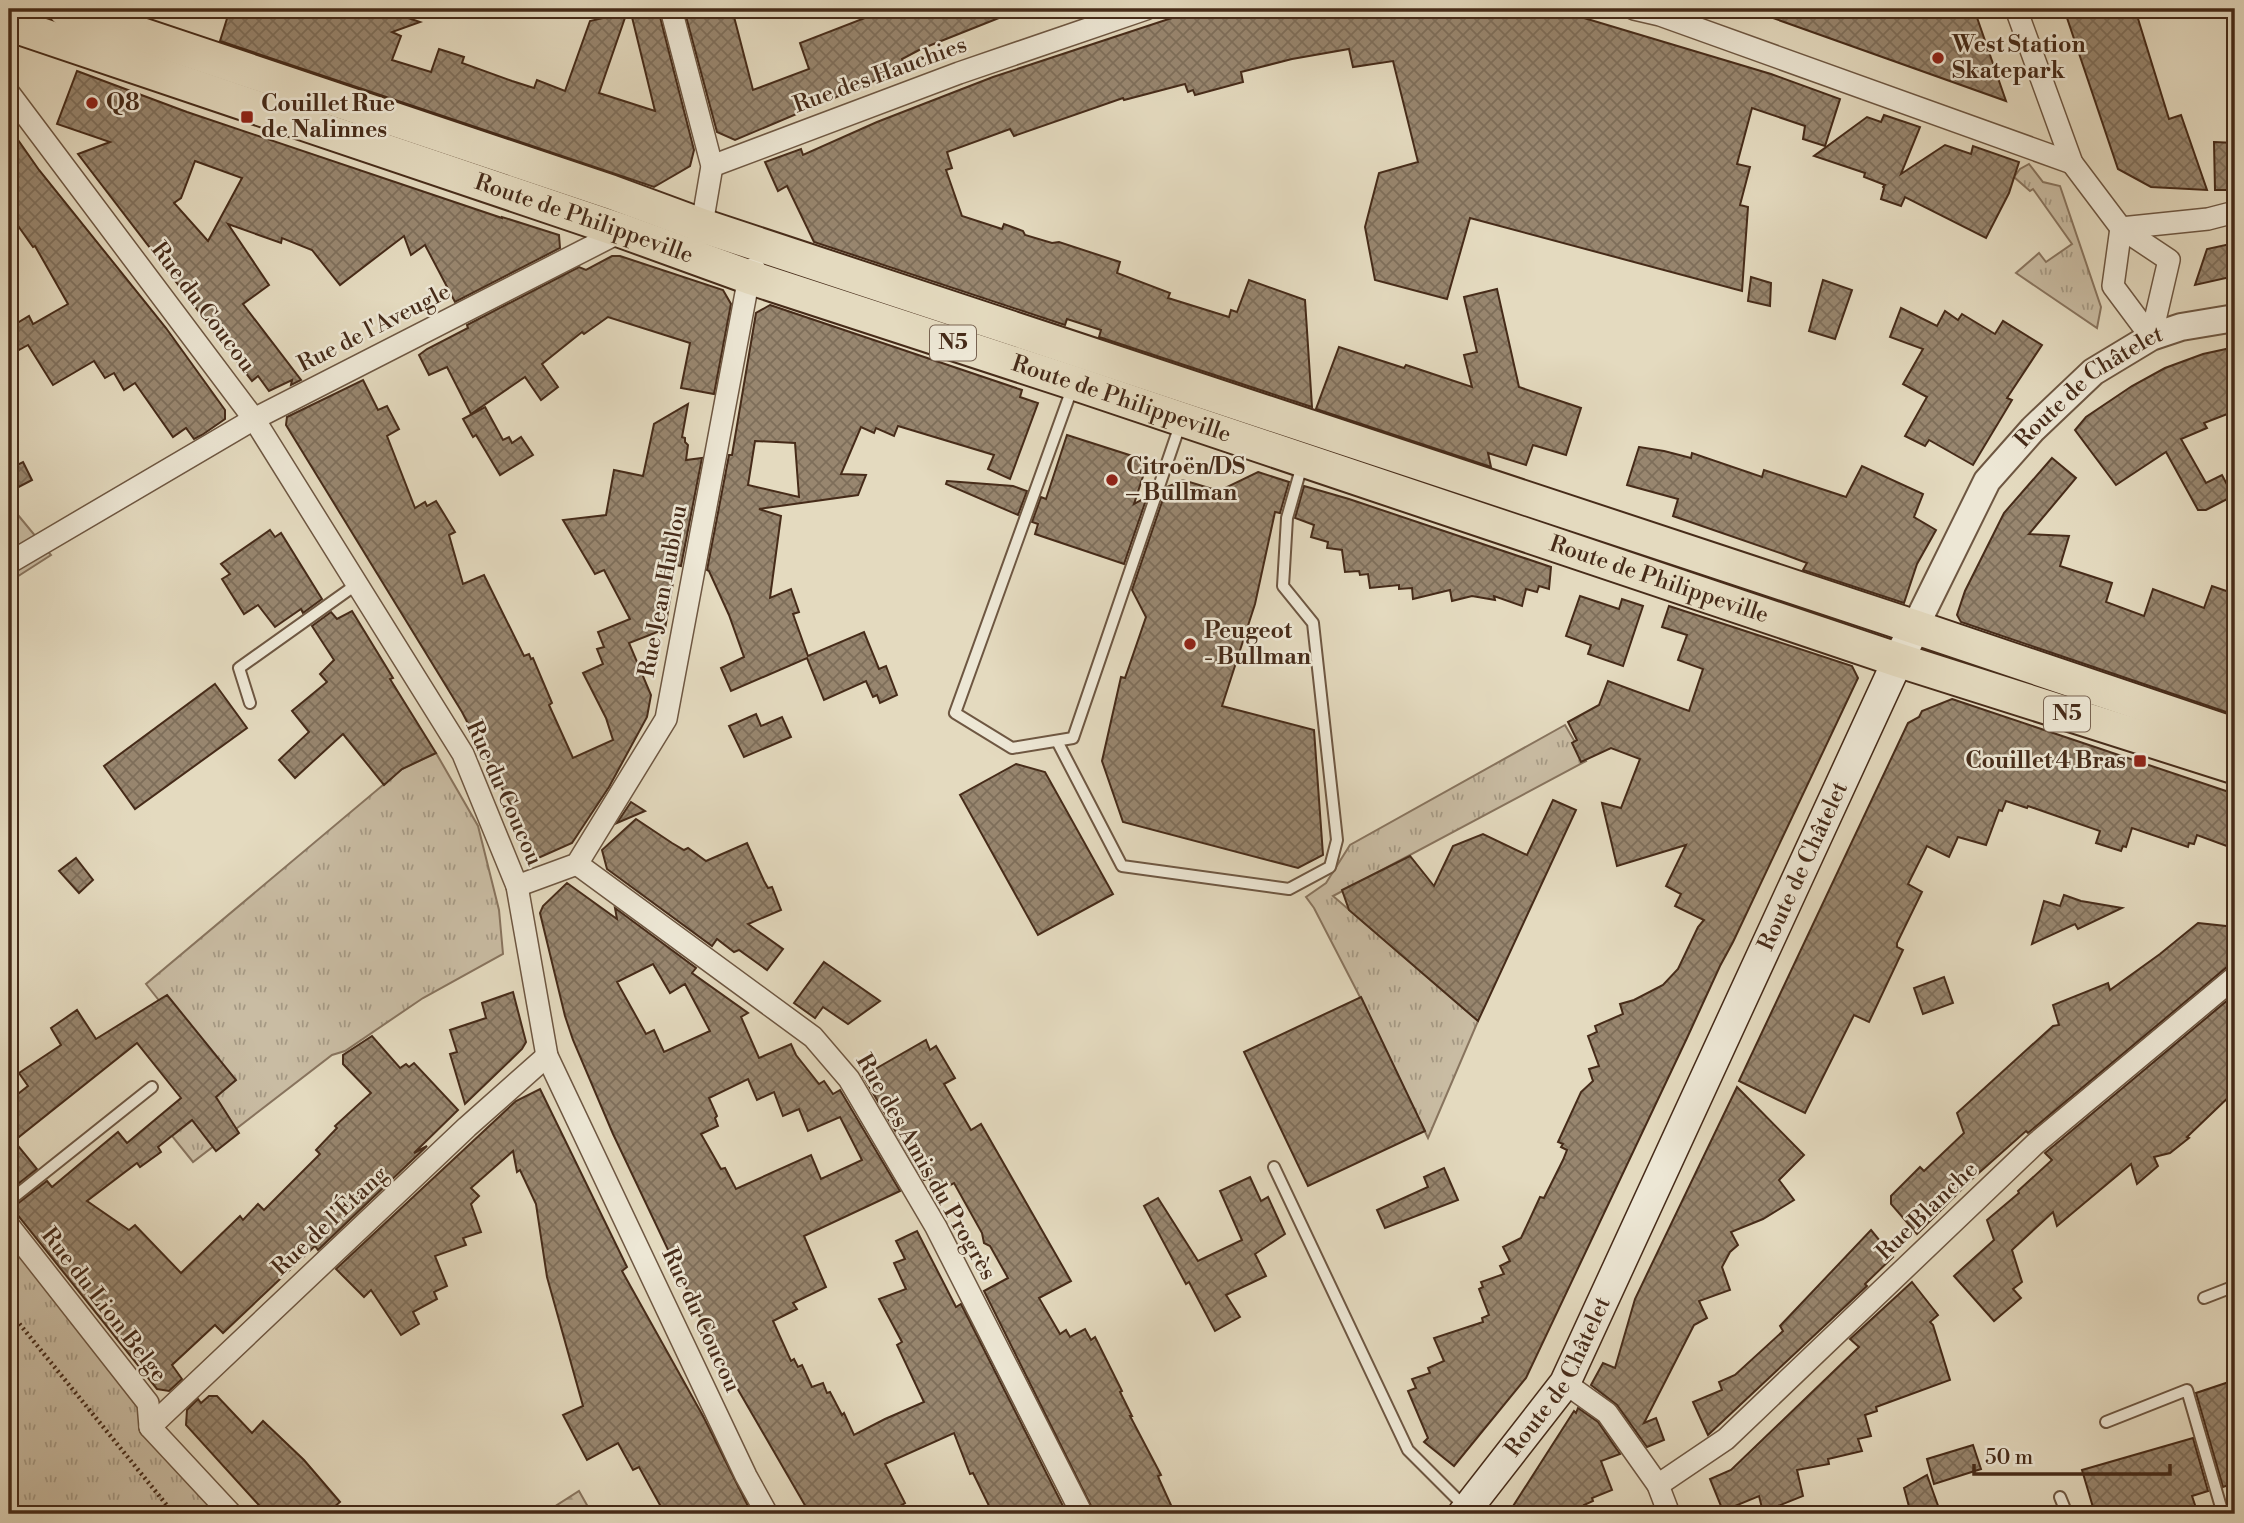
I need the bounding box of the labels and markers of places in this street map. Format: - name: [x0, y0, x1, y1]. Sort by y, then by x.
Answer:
- place label: West Station Skatepark: [1951, 31, 2086, 85]
- marker: West Station Skatepark: [1930, 50, 1946, 66]
- place label: Q8: [106, 89, 140, 117]
- place label: Couillet Rue de Nalinnes: [261, 90, 395, 144]
- marker: Q8: [84, 95, 100, 111]
- marker: Couillet Rue de Nalinnes: [239, 109, 255, 125]
- place label: Citroën/DS – Bullman: [1126, 453, 1245, 507]
- marker: Citroën/DS – Bullman: [1104, 472, 1120, 488]
- place label: Peugeot - Bullman: [1204, 617, 1311, 671]
- marker: Peugeot - Bullman: [1182, 636, 1198, 652]
- place label: Couillet 4 Bras: [1965, 747, 2126, 775]
- marker: Couillet 4 Bras: [2132, 753, 2148, 769]

